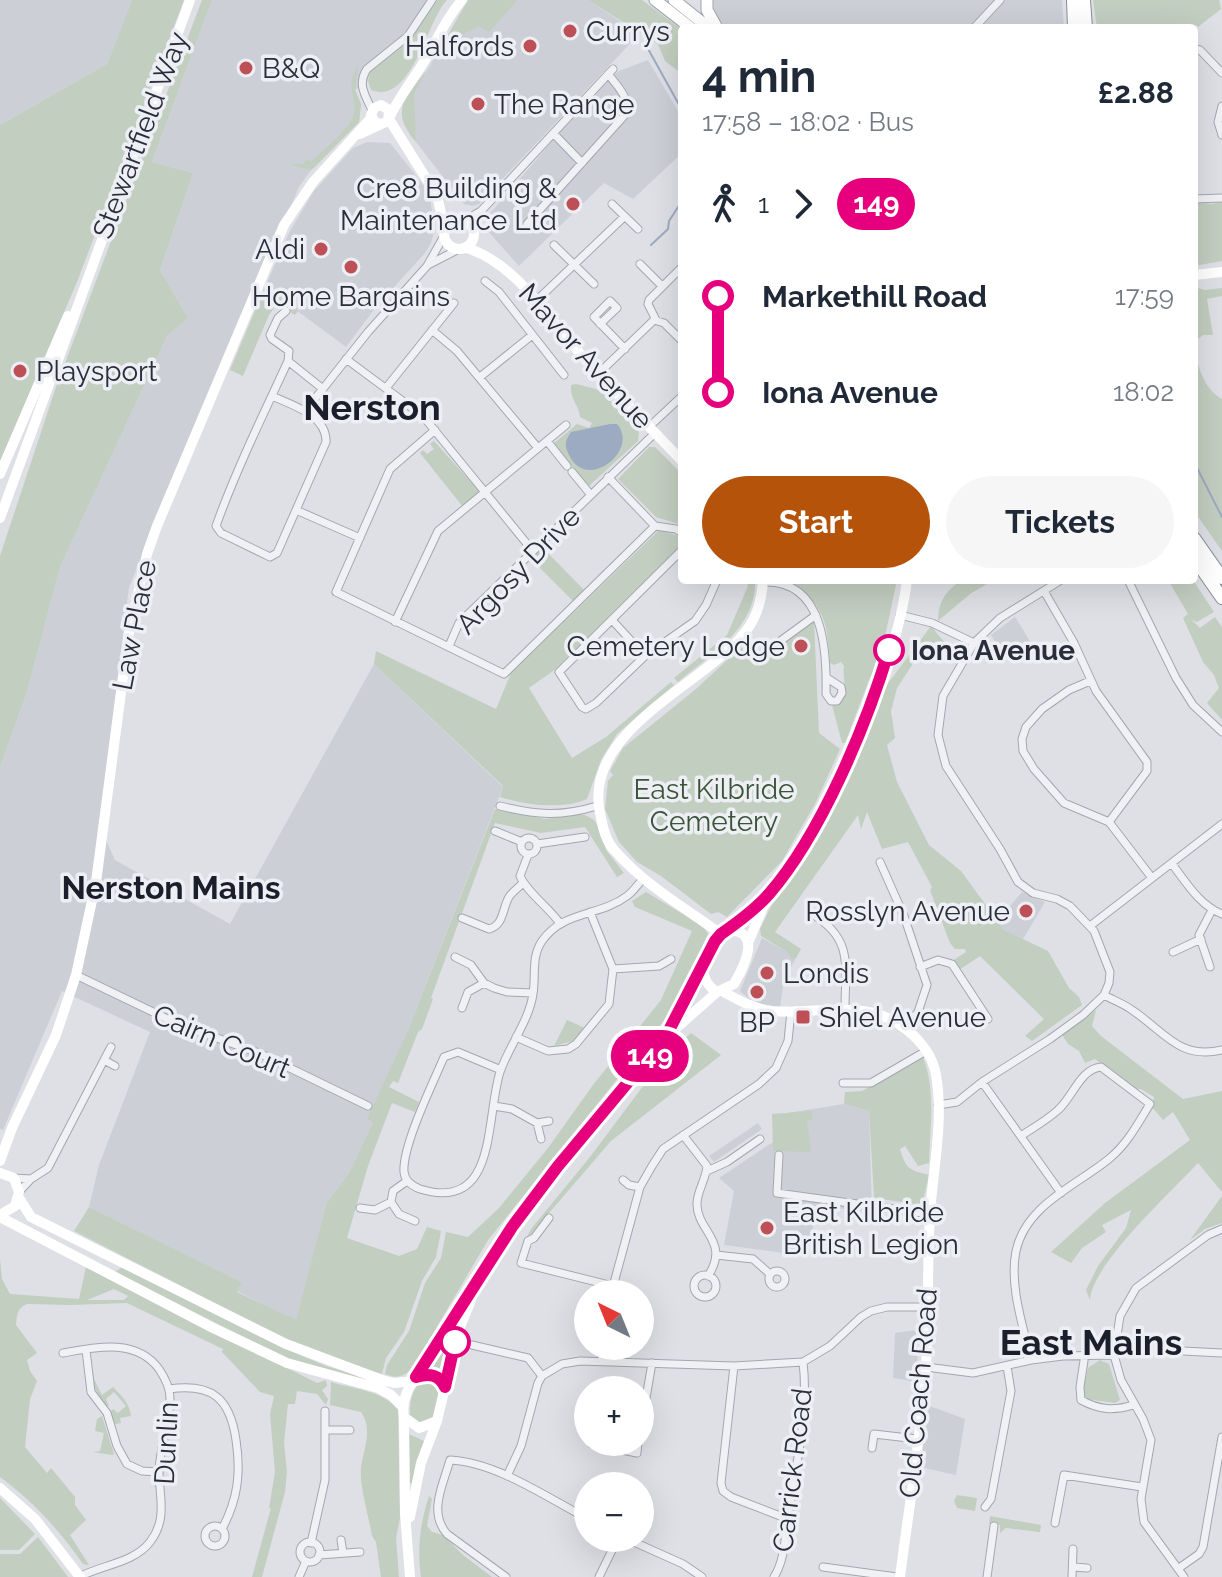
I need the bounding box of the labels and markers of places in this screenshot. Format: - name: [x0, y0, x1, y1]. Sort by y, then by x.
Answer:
- place label: Currys: [586, 15, 670, 48]
- marker: Currys: [561, 22, 579, 40]
- place label: Halfords: [405, 30, 514, 63]
- marker: Halfords: [521, 37, 539, 55]
- place label: B&Q: [262, 52, 320, 85]
- marker: B&Q: [237, 59, 255, 77]
- place label: The Range: [494, 88, 634, 121]
- marker: The Range: [469, 95, 487, 113]
- place label: Cre8 Building & Maintenance Ltd: [340, 172, 557, 237]
- marker: Cre8 Building & Maintenance Ltd: [564, 195, 582, 213]
- place label: Aldi: [255, 233, 305, 266]
- marker: Aldi: [312, 240, 330, 258]
- marker: Home Bargains: [342, 258, 360, 276]
- place label: Home Bargains: [252, 280, 450, 313]
- place label: Playsport: [36, 355, 158, 388]
- marker: Playsport: [11, 362, 29, 380]
- place label: Cemetery Lodge: [567, 630, 785, 663]
- place label: Iona Avenue: [911, 634, 1075, 667]
- marker: Iona Avenue: [874, 635, 904, 665]
- marker: Cemetery Lodge: [792, 637, 810, 655]
- place label: Rosslyn Avenue: [805, 895, 1010, 928]
- marker: Rosslyn Avenue: [1017, 902, 1035, 920]
- place label: Londis: [783, 957, 869, 990]
- marker: Londis: [758, 964, 776, 982]
- marker: BP: [748, 983, 766, 1001]
- place label: Shiel Avenue: [819, 1001, 986, 1034]
- place label: BP: [739, 1006, 775, 1039]
- marker: Shiel Avenue: [794, 1008, 812, 1026]
- place label: East Kilbride British Legion: [783, 1196, 959, 1261]
- marker: East Kilbride British Legion: [758, 1219, 776, 1237]
- unlabelled marker: [440, 1327, 470, 1357]

